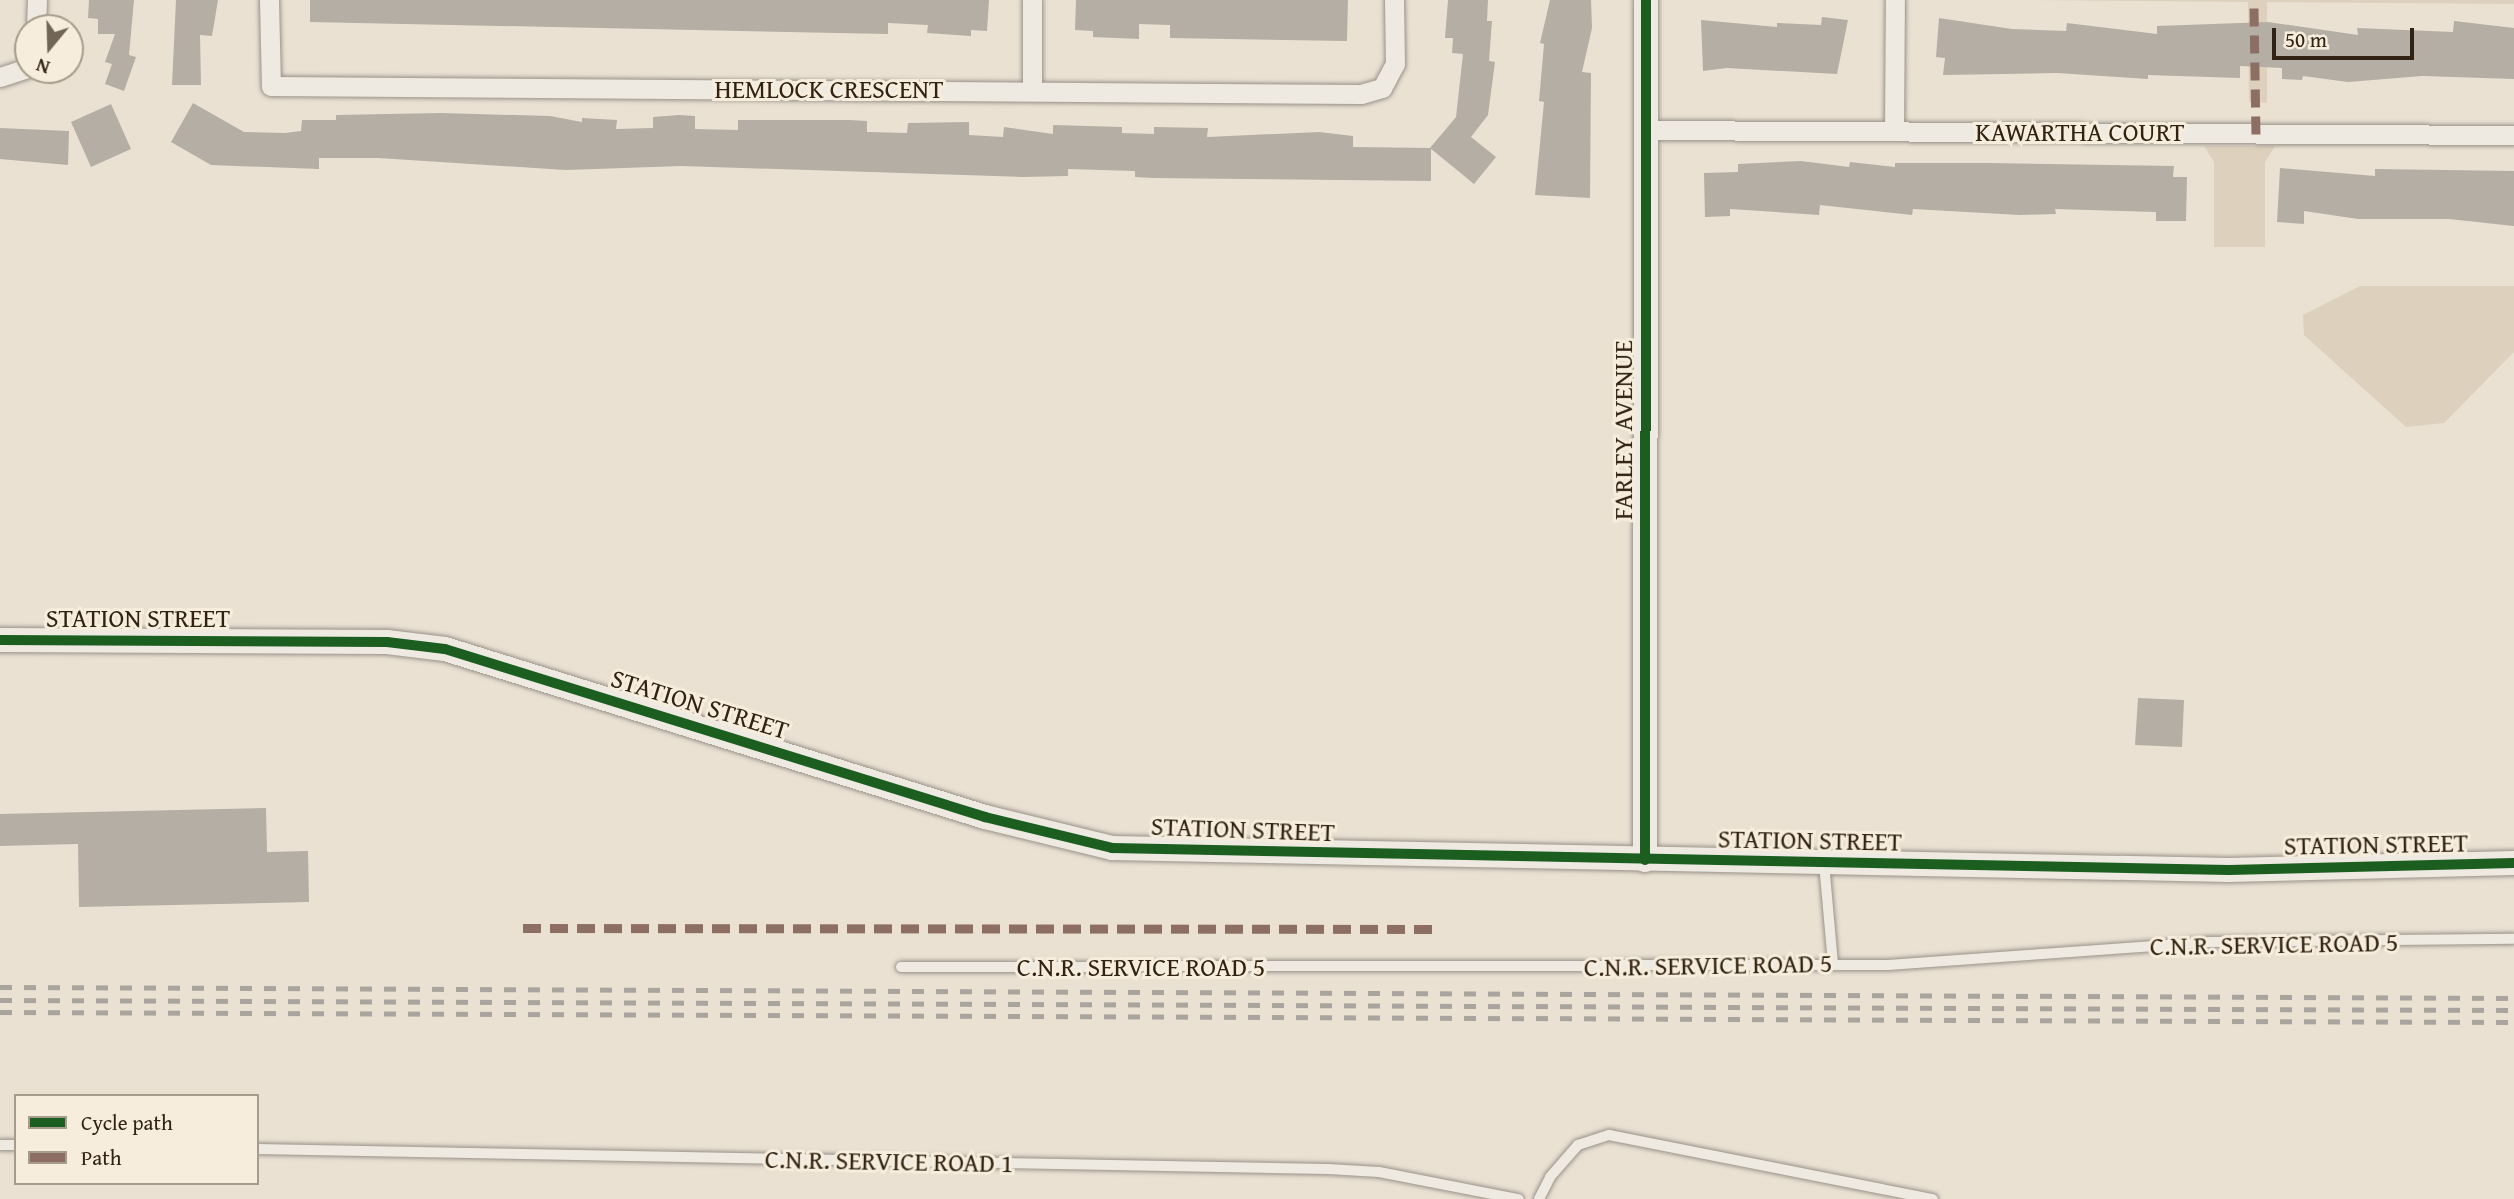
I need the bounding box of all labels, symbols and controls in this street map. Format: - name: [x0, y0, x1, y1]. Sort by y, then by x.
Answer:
- north arrow: [14, 14, 84, 84]
- scale bar: [2276, 14, 2418, 58]
- text: 50 m: [2285, 24, 2327, 55]
- text: N: [32, 52, 53, 82]
- street label: HEMLOCK CRESCENT: [714, 73, 944, 105]
- street label: KAWARTHA COURT: [1975, 116, 2185, 148]
- street label: FARLEY AVENUE: [1607, 340, 1639, 520]
- street label: STATION STREET: [46, 602, 230, 634]
- street label: STATION STREET: [607, 662, 793, 746]
- street label: STATION STREET: [1150, 810, 1336, 848]
- street label: STATION STREET: [1718, 823, 1902, 857]
- street label: STATION STREET: [2284, 827, 2468, 861]
- street label: C.N.R. SERVICE ROAD 5: [2150, 926, 2398, 962]
- street label: C.N.R. SERVICE ROAD 5: [1584, 947, 1832, 983]
- street label: C.N.R. SERVICE ROAD 5: [1017, 951, 1265, 983]
- legend: [14, 1094, 259, 1185]
- text: Cycle path: [81, 1107, 173, 1138]
- text: Path: [81, 1142, 121, 1173]
- street label: C.N.R. SERVICE ROAD 1: [765, 1143, 1013, 1179]

